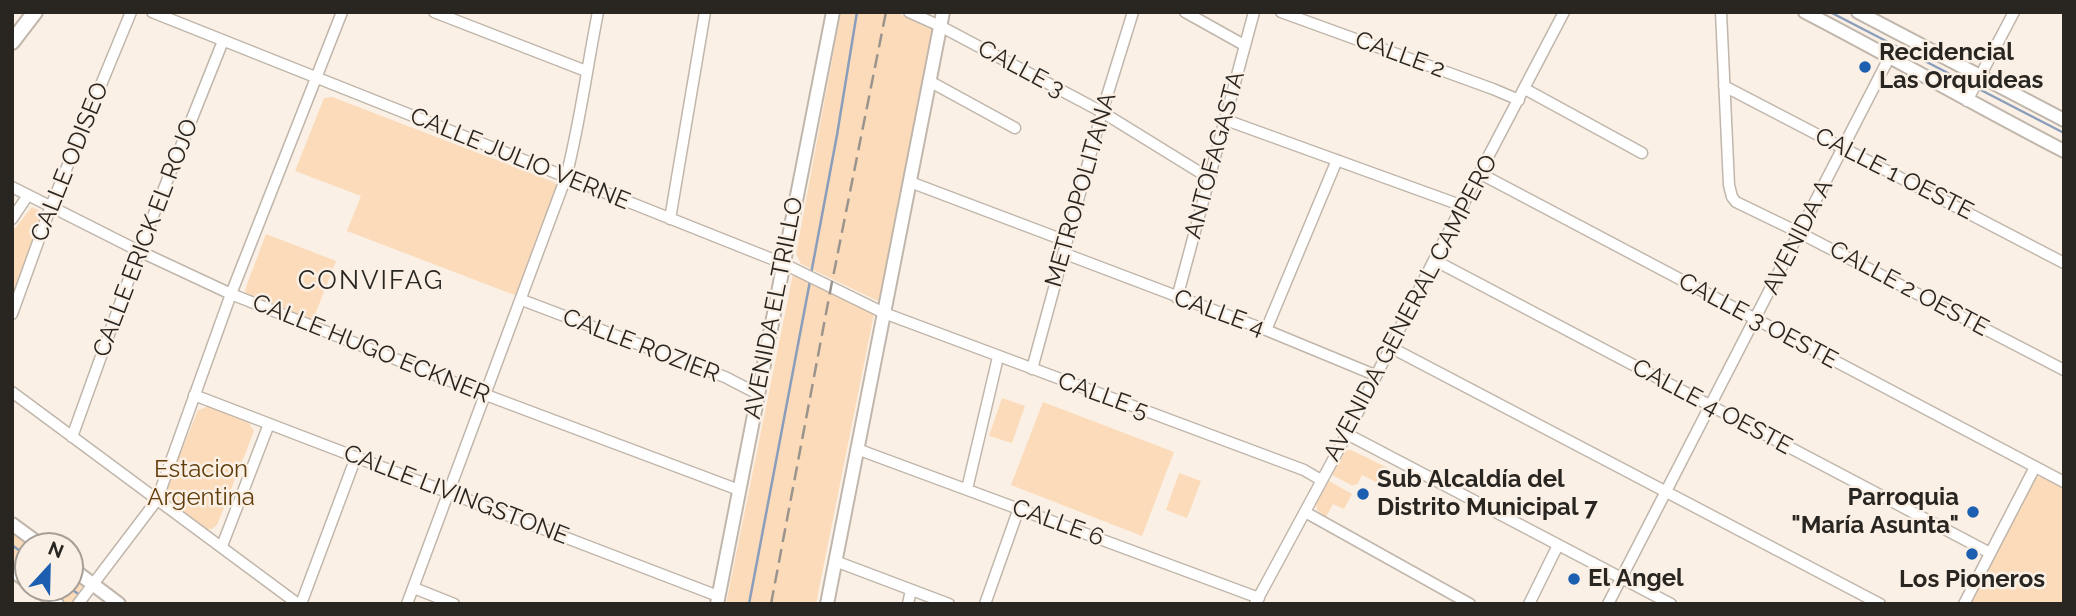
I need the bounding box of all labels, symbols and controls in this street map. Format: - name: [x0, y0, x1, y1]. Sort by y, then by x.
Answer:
- street label: CALLE 2: [1351, 25, 1449, 85]
- street label: CALLE 3: [973, 34, 1069, 104]
- place label: Recidencial Las Orquideas: [1879, 39, 2043, 95]
- marker: Recidencial Las Orquideas: [1857, 59, 1873, 75]
- street label: ANTOFAGASTA: [1179, 68, 1251, 242]
- street label: CALLE ODISEO: [25, 78, 115, 246]
- street label: METROPOLITANA: [1039, 89, 1123, 291]
- street label: CALLE JULIO VERNE: [406, 102, 634, 216]
- street label: CALLE ERICK EL ROJO: [87, 115, 205, 361]
- street label: CALLE 1 OESTE: [1810, 122, 1978, 226]
- street label: AVENIDA GENERAL CAMPERO: [1318, 150, 1504, 466]
- street label: AVENIDA A: [1757, 175, 1839, 299]
- street label: AVENIDA EL TRILLO: [738, 195, 810, 421]
- street label: CALLE 2 OESTE: [1824, 235, 1994, 343]
- district label: CONVIFAG: [299, 265, 443, 297]
- street label: CALLE 3 OESTE: [1673, 267, 1843, 375]
- street label: CALLE 4: [1170, 283, 1268, 343]
- street label: CALLE HUGO ECKNER: [248, 288, 494, 410]
- street label: CALLE ROZIER: [558, 303, 724, 389]
- street label: CALLE 4 OESTE: [1627, 353, 1797, 461]
- street label: CALLE 5: [1054, 366, 1152, 426]
- street label: CALLE LIVINGSTONE: [339, 439, 573, 551]
- park label: Estacion Argentina: [147, 456, 255, 512]
- place label: Sub Alcaldía del Distrito Municipal 7: [1377, 466, 1598, 522]
- place label: Parroquia "María Asunta": [1791, 484, 1959, 540]
- marker: Sub Alcaldía del Distrito Municipal 7: [1355, 486, 1371, 502]
- street label: CALLE 6: [1008, 493, 1108, 553]
- marker: Parroquia "María Asunta": [1965, 504, 1981, 520]
- north arrow: [14, 532, 84, 602]
- text: N: [45, 536, 67, 562]
- marker: Los Pioneros: [1964, 546, 1980, 562]
- place label: El Angel: [1588, 565, 1684, 593]
- place label: Los Pioneros: [1899, 566, 2045, 594]
- marker: El Angel: [1566, 571, 1582, 587]

